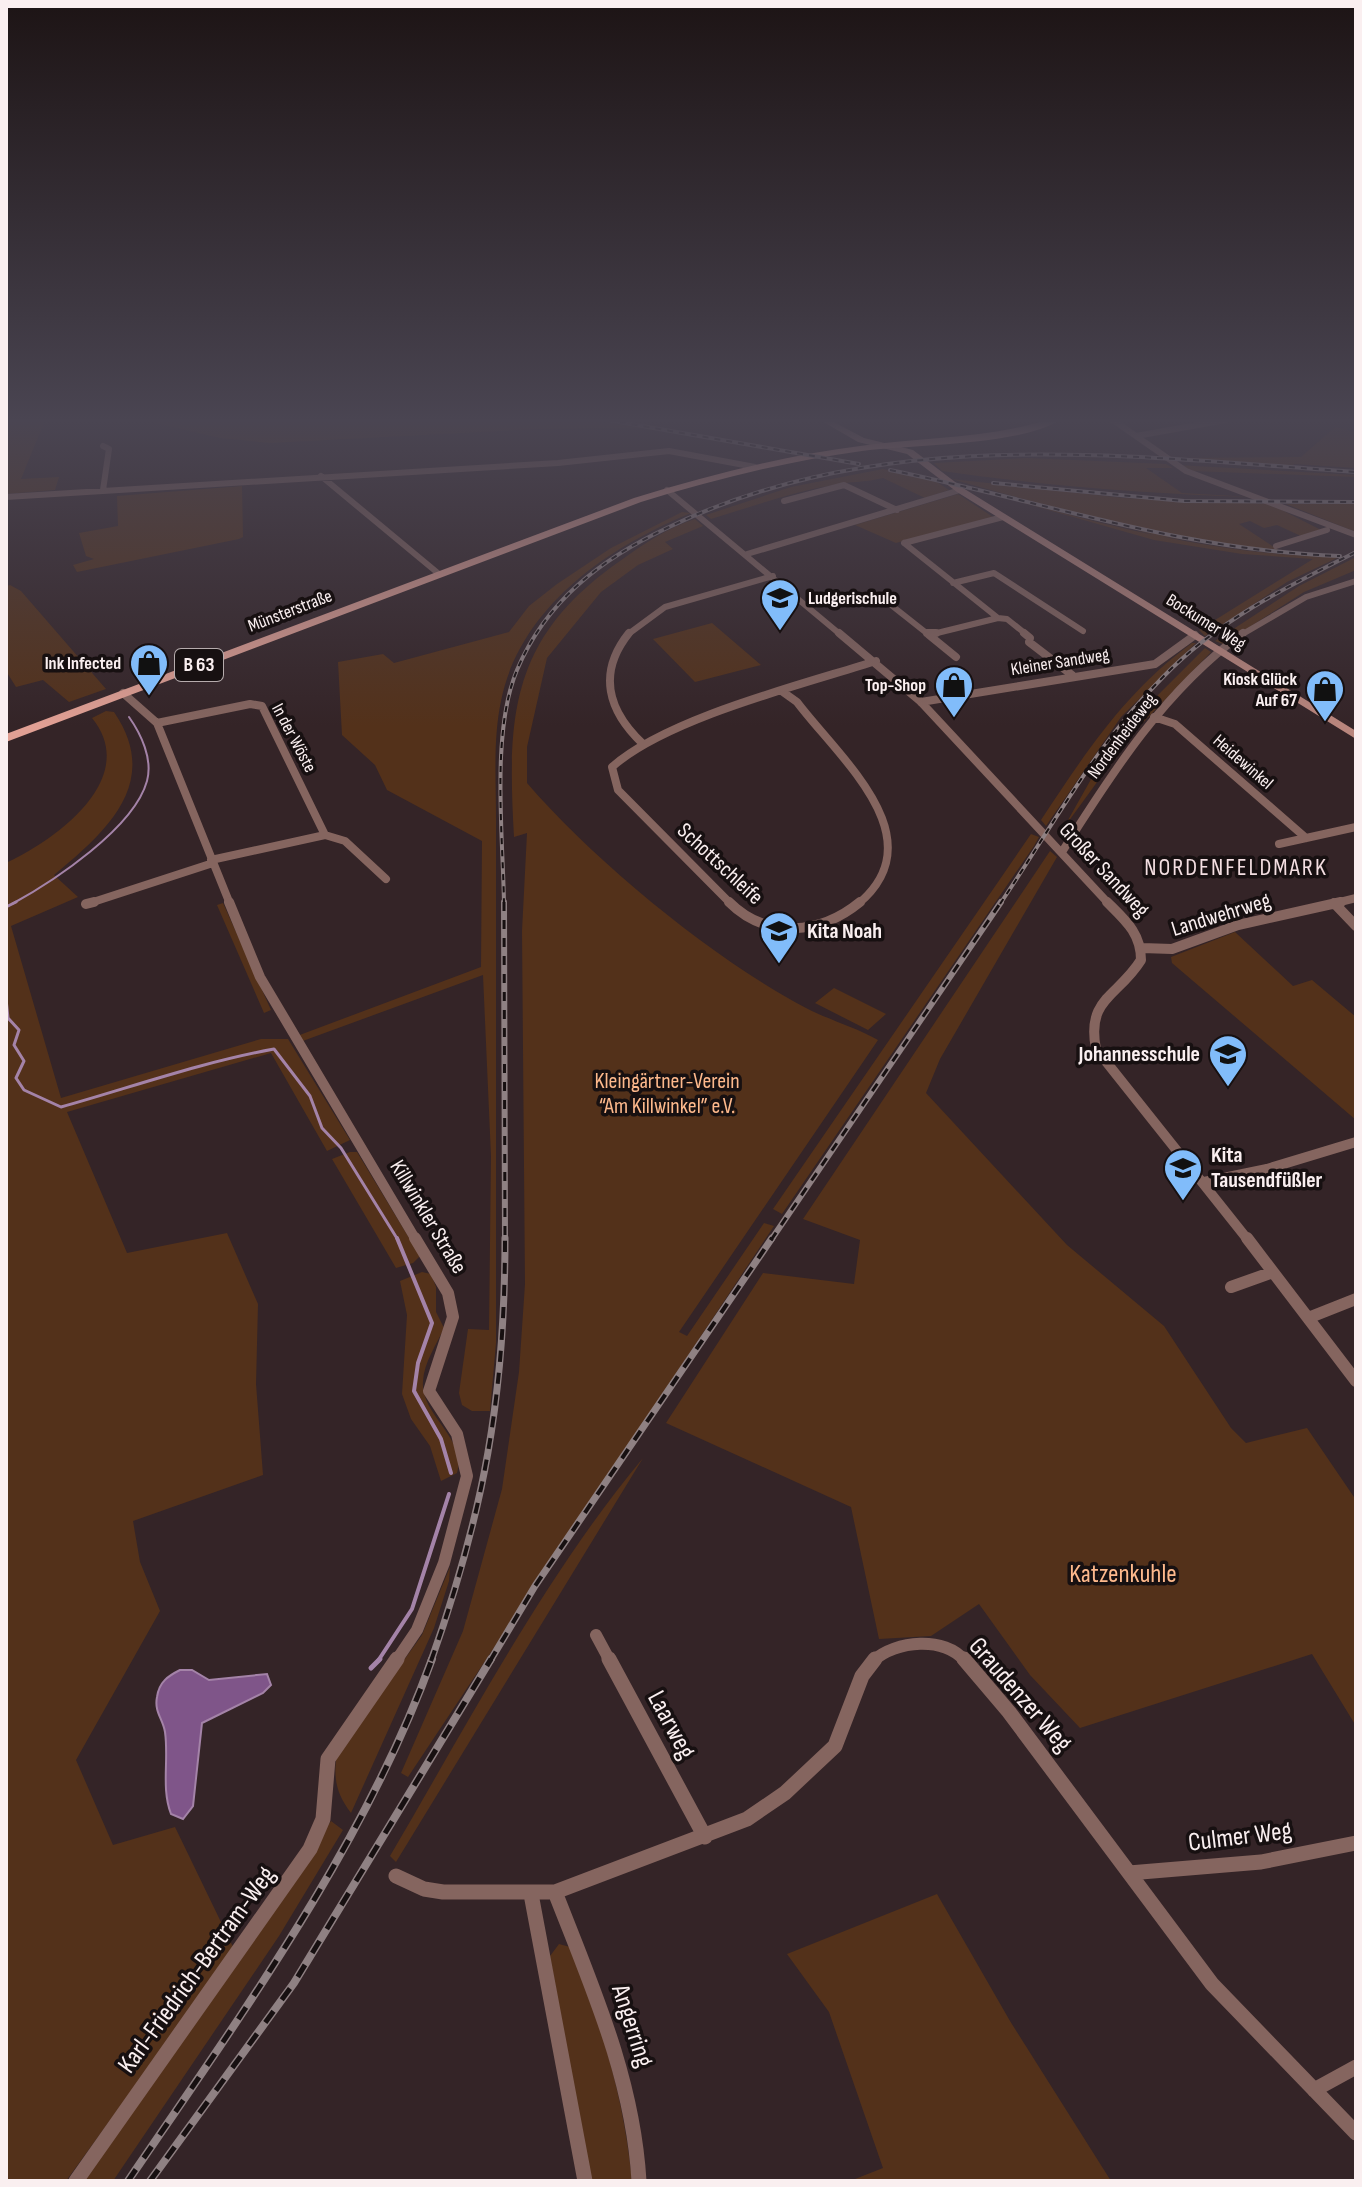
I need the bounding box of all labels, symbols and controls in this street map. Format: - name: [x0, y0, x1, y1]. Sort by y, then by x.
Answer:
- school or university icon: Ludgerischule: [759, 577, 801, 632]
- street label: Münsterstraße: [245, 585, 335, 637]
- place label: Ludgerischule: [808, 588, 897, 609]
- street label: Bockumer Weg: [1162, 589, 1250, 655]
- shop icon: Ink Infected: [128, 642, 170, 697]
- street label: Kleiner Sandweg: [1009, 644, 1111, 680]
- road number: B 63: [175, 649, 223, 681]
- place label: Ink Infected: [45, 653, 121, 674]
- shop icon: Top-Shop: [933, 664, 975, 719]
- shop icon: Kiosk Glück Auf 67: [1304, 668, 1346, 723]
- place label: Kiosk Glück Auf 67: [1223, 669, 1297, 711]
- place label: Top-Shop: [865, 675, 926, 696]
- street label: Nordenheideweg: [1083, 689, 1161, 783]
- street label: In der Wöste: [267, 700, 321, 776]
- street label: Heidewinkel: [1209, 730, 1277, 794]
- street label: Schottschleife: [671, 817, 769, 911]
- street label: Großer Sandweg: [1053, 817, 1155, 923]
- district label: NORDENFELDMARK: [1144, 853, 1328, 882]
- street label: Landwehrweg: [1168, 887, 1274, 943]
- school or university icon: Kita Noah: [758, 910, 800, 965]
- place label: Kita Noah: [807, 918, 882, 945]
- school or university icon: Johannesschule: [1207, 1033, 1249, 1088]
- place label: Johannesschule: [1077, 1041, 1200, 1068]
- park label: Kleingärtner-Verein “Am Killwinkel” e.V.: [594, 1068, 740, 1120]
- place label: Kita Tausendfüßler: [1211, 1142, 1323, 1194]
- school or university icon: Kita Tausendfüßler: [1162, 1147, 1204, 1202]
- street label: Killwinkler Straße: [383, 1155, 473, 1279]
- park label: Katzenkuhle: [1069, 1559, 1177, 1590]
- street label: Graudenzer Weg: [962, 1631, 1078, 1759]
- street label: Laarweg: [640, 1686, 702, 1764]
- street label: Culmer Weg: [1186, 1815, 1294, 1859]
- street label: Karl-Friedrich-Bertram-Weg: [112, 1861, 282, 2079]
- street label: Angerring: [604, 1980, 660, 2071]

